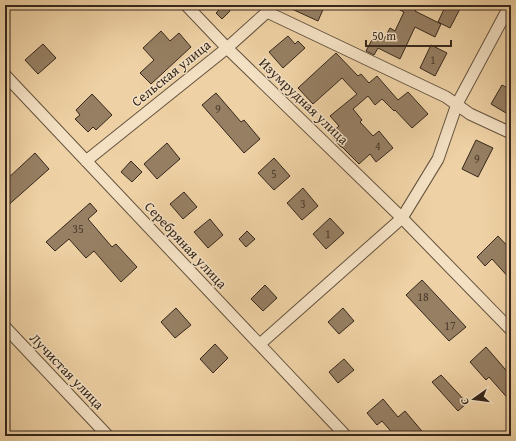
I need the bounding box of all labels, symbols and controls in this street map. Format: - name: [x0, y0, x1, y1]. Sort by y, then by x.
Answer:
- scale bar: [366, 22, 451, 48]
- text: 50 m: [372, 27, 396, 44]
- street label: Сельская улица: [127, 35, 215, 111]
- house number: 1: [430, 51, 436, 68]
- street label: Изумрудная улица: [255, 53, 354, 149]
- house number: 9: [215, 100, 221, 117]
- house number: 4: [375, 137, 381, 154]
- house number: 9: [474, 150, 480, 167]
- house number: 5: [271, 165, 277, 182]
- house number: 3: [300, 195, 306, 212]
- street label: Серебряная улица: [140, 197, 232, 293]
- house number: 35: [72, 220, 84, 237]
- house number: 1: [325, 225, 331, 242]
- house number: 18: [417, 288, 429, 305]
- house number: 17: [444, 317, 456, 334]
- street label: Лучистая улица: [25, 328, 109, 414]
- north arrow: [454, 379, 494, 419]
- text: С: [456, 396, 473, 406]

